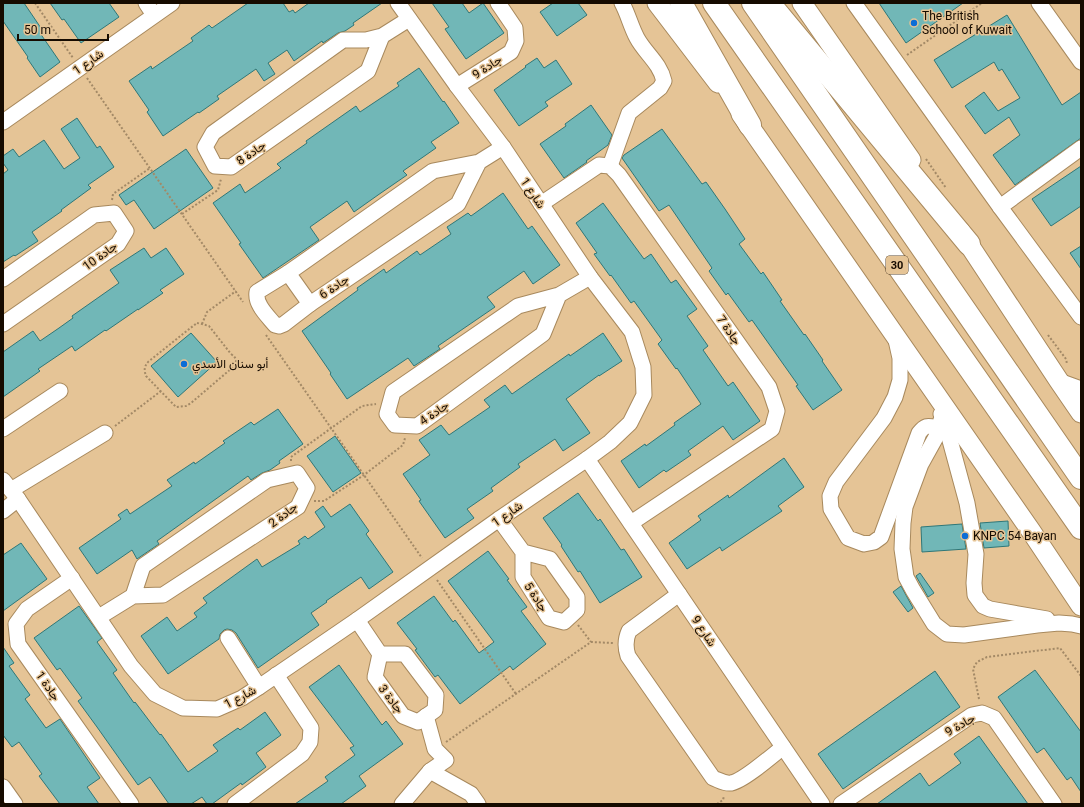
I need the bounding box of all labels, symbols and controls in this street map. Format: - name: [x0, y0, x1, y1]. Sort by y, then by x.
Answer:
- place label: The British School of Kuwait: [922, 9, 1012, 37]
- scale bar: [18, 16, 108, 42]
- marker: The British School of Kuwait: [909, 18, 919, 28]
- text: 50 m: [24, 23, 51, 37]
- street label: شارع 1: [70, 47, 107, 79]
- street label: جادة 9: [470, 52, 504, 82]
- street label: جادة 8: [234, 138, 268, 168]
- street label: شارع 1: [516, 175, 548, 212]
- street label: جادة 10: [80, 239, 120, 273]
- road number: 30: [886, 256, 908, 274]
- street label: جادة 6: [317, 272, 351, 302]
- street label: جادة 7: [714, 313, 744, 347]
- place label: أبو سنان الأسدي: [192, 357, 269, 374]
- marker: أبو سنان الأسدي: [179, 359, 189, 369]
- street label: جادة 4: [417, 398, 451, 428]
- street label: شارع 1: [489, 499, 526, 531]
- street label: جادة 2: [266, 500, 300, 530]
- place label: KNPC 54 Bayan: [973, 529, 1057, 543]
- marker: KNPC 54 Bayan: [960, 531, 970, 541]
- street label: جادة 5: [521, 580, 551, 614]
- street label: شارع 9: [687, 613, 719, 650]
- street label: جادة 1: [33, 669, 63, 703]
- street label: جادة 3: [376, 682, 406, 716]
- street label: شارع 1: [222, 683, 259, 713]
- street label: جادة 9: [943, 711, 977, 739]

